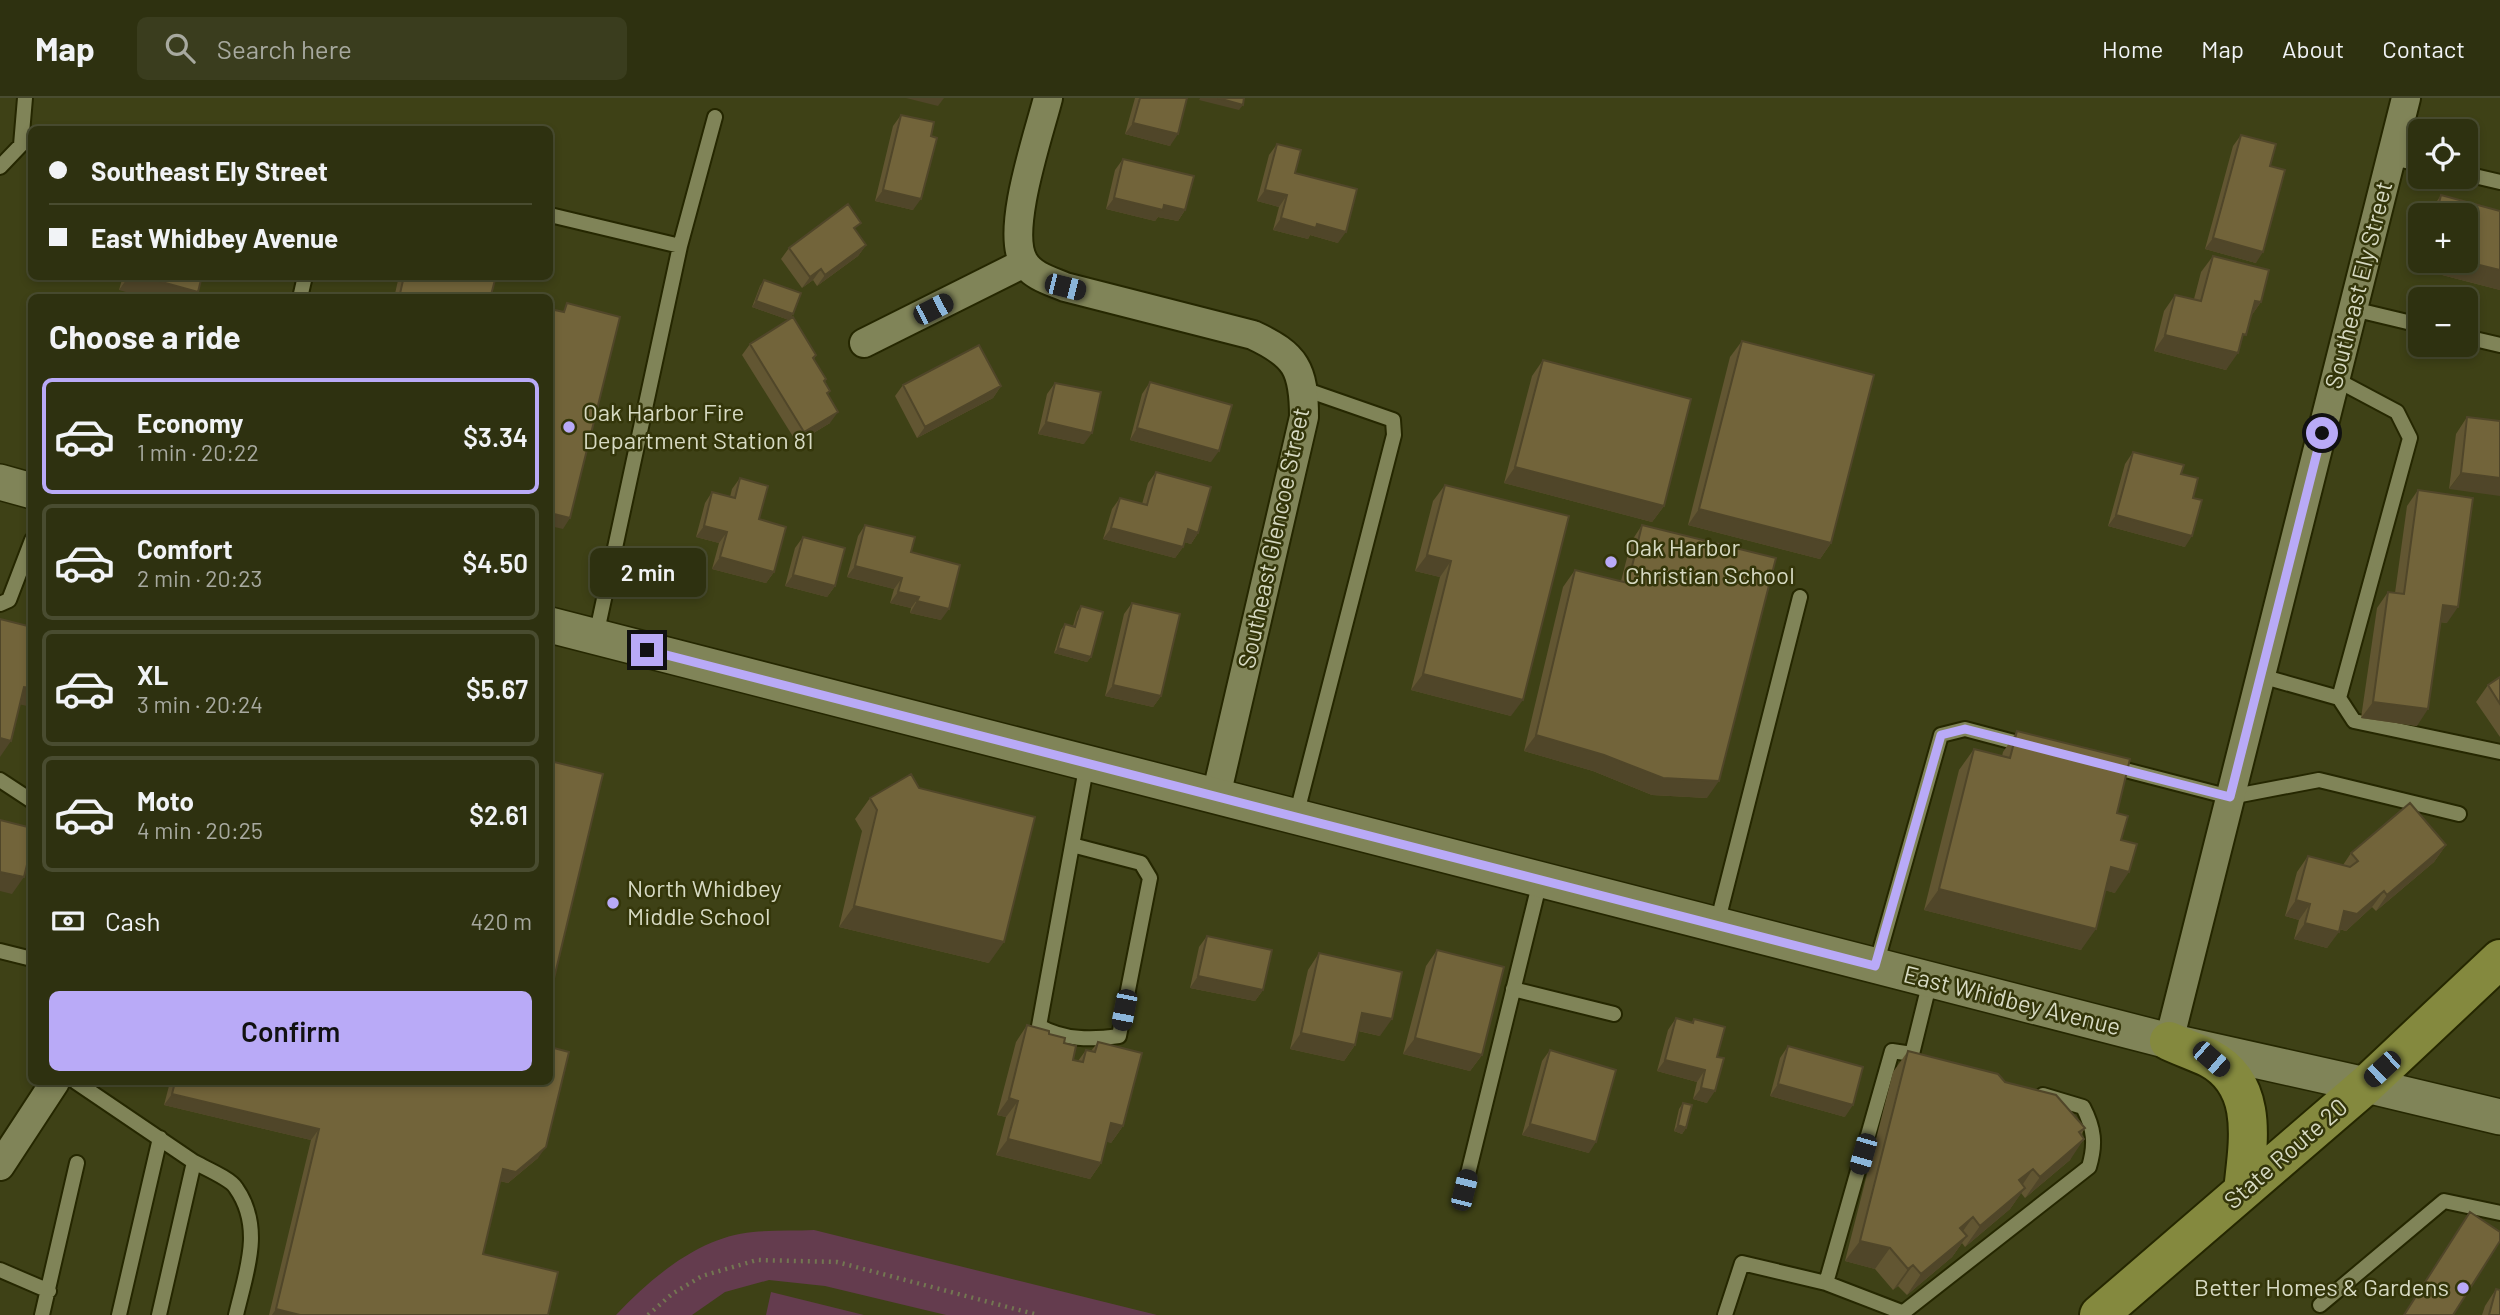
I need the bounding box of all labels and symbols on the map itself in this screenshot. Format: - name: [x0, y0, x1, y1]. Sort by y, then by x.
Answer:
- street label: Southeast Ely Street: [2318, 178, 2397, 391]
- car: [1043, 272, 1088, 302]
- car: [910, 290, 957, 328]
- place label: Oak Harbor Fire Department Station 81: [583, 397, 814, 454]
- street label: Southeast Glencoe Street: [1231, 405, 1314, 671]
- route start: [2306, 417, 2338, 449]
- marker: Oak Harbor Fire Department Station 81: [561, 419, 577, 435]
- place label: Oak Harbor Christian School: [1625, 532, 1795, 589]
- callout: 2 min: [589, 548, 705, 598]
- marker: Oak Harbor Christian School: [1603, 554, 1619, 570]
- route end: [631, 634, 663, 666]
- place label: North Whidbey Middle School: [627, 873, 782, 930]
- marker: North Whidbey Middle School: [605, 895, 621, 911]
- street label: East Whidbey Avenue: [1901, 959, 2124, 1041]
- car: [1110, 987, 1139, 1033]
- car: [2189, 1037, 2234, 1081]
- car: [2360, 1047, 2405, 1091]
- street label: State Route 20: [2217, 1091, 2353, 1214]
- car: [1848, 1131, 1879, 1177]
- car: [1449, 1167, 1480, 1213]
- place label: Better Homes & Gardens: [2194, 1272, 2449, 1301]
- marker: Better Homes & Gardens: [2455, 1280, 2471, 1296]

